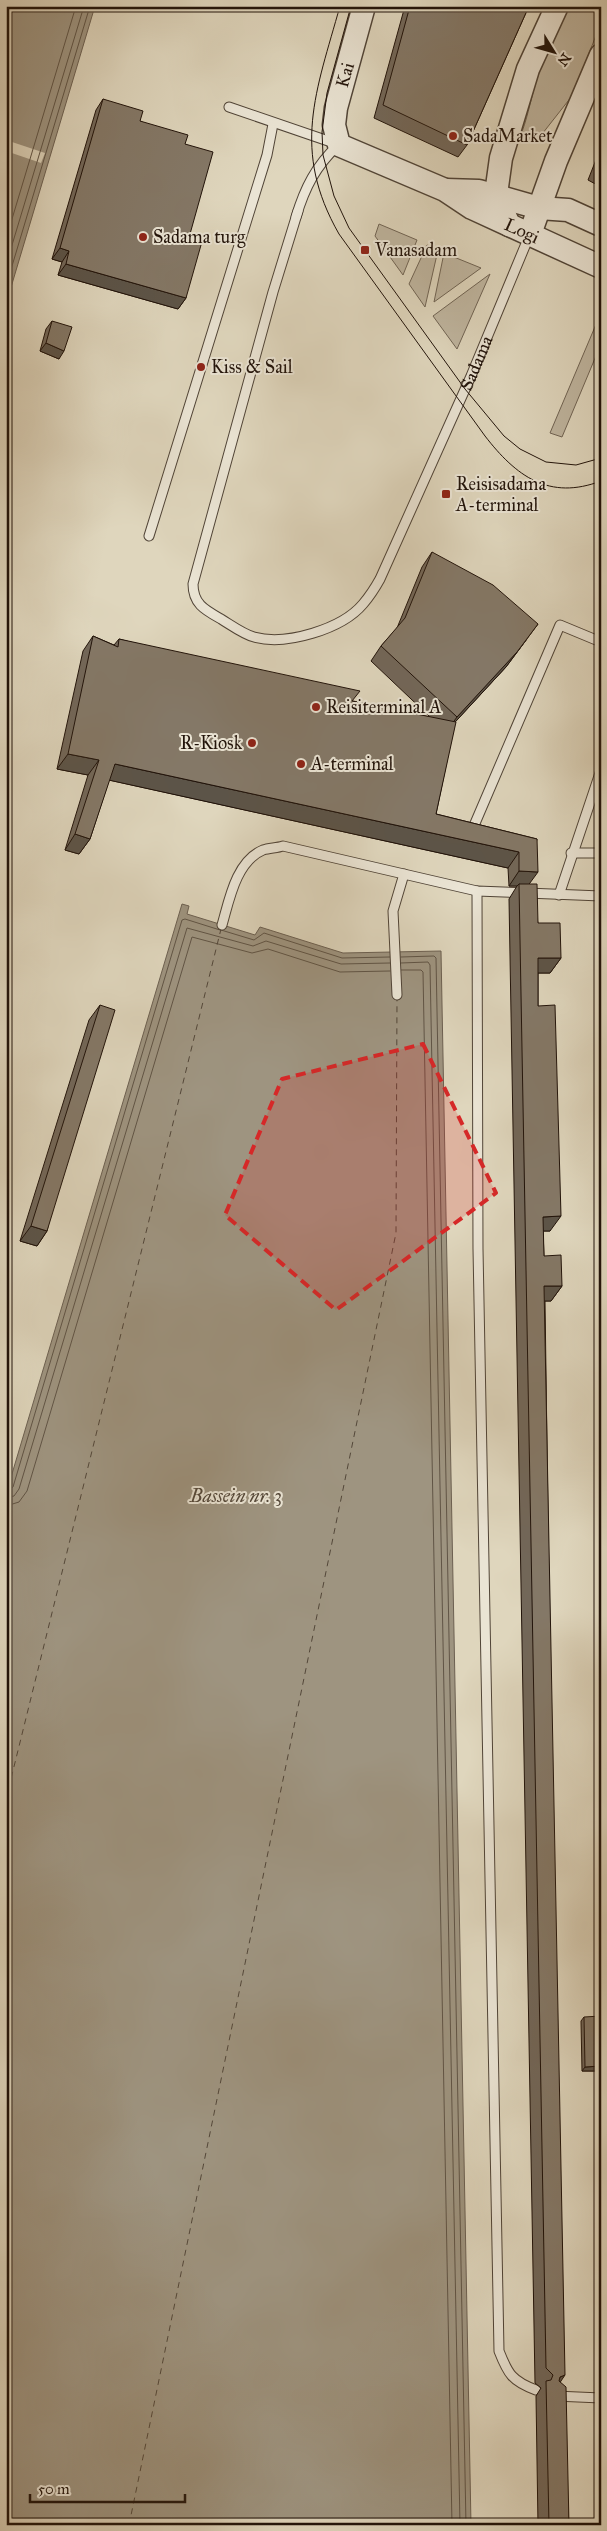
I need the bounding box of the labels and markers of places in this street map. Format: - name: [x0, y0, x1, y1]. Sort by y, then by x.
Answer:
- place label: SadaMarket: [463, 125, 553, 147]
- marker: SadaMarket: [447, 130, 459, 142]
- place label: Sadama turg: [153, 226, 246, 249]
- marker: Sadama turg: [137, 231, 149, 243]
- place label: Vanasadam: [374, 239, 457, 261]
- marker: Vanasadam: [359, 244, 371, 256]
- place label: Kiss & Sail: [211, 356, 293, 378]
- marker: Kiss & Sail: [195, 361, 207, 373]
- place label: Reisisadama A-terminal: [455, 473, 546, 516]
- marker: Reisisadama A-terminal: [440, 488, 452, 500]
- place label: Reisiterminal A: [326, 696, 441, 718]
- marker: Reisiterminal A: [310, 701, 322, 713]
- place label: R-Kiosk: [180, 732, 243, 754]
- marker: R-Kiosk: [246, 737, 258, 749]
- place label: A-terminal: [310, 753, 394, 775]
- marker: A-terminal: [295, 758, 307, 770]

